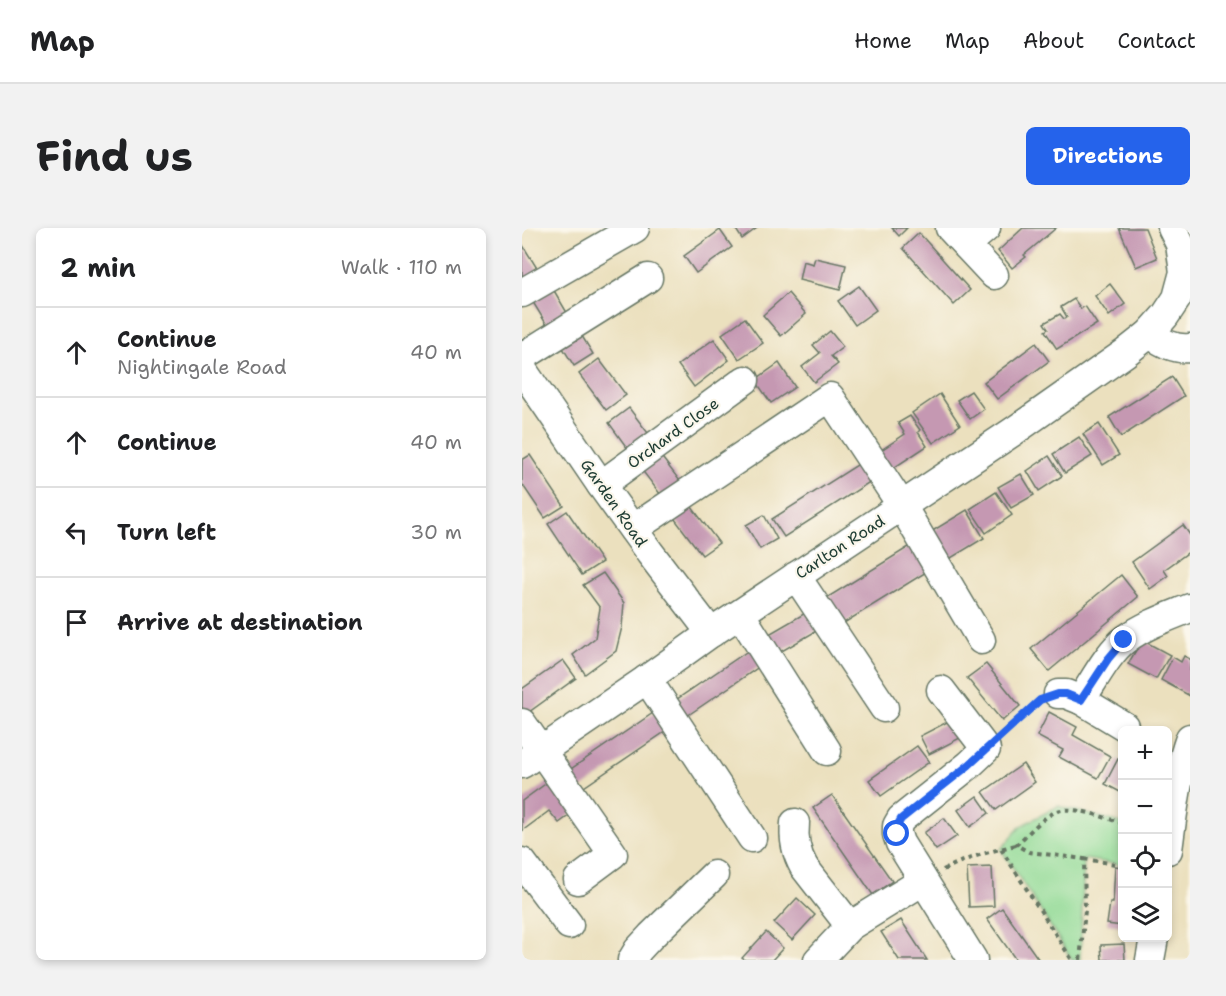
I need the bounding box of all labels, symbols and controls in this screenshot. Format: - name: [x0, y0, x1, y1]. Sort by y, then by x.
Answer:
- text: Map: [30, 22, 95, 60]
- text: Home: [854, 27, 912, 55]
- text: Map: [945, 27, 990, 55]
- text: About: [1023, 27, 1084, 55]
- text: Contact: [1117, 27, 1196, 55]
- button: Directions: [1026, 127, 1190, 185]
- text: Find us: [36, 128, 193, 184]
- text: 2 min: [60, 250, 136, 285]
- text: Walk · 110 m: [341, 254, 462, 280]
- text: Continue: [117, 325, 217, 354]
- icon: ahead: [60, 336, 93, 369]
- text: 40 m: [410, 339, 462, 365]
- text: Nightingale Road: [117, 354, 287, 380]
- street label: Orchard Close: [623, 393, 723, 473]
- icon: ahead: [60, 426, 93, 459]
- text: Continue: [117, 428, 217, 457]
- text: 40 m: [410, 429, 462, 455]
- street label: Garden Road: [576, 455, 652, 551]
- street label: Carlton Road: [791, 510, 889, 584]
- icon: left: [60, 516, 93, 549]
- text: Turn left: [117, 518, 216, 547]
- text: 30 m: [410, 519, 462, 545]
- icon: arrive: [60, 606, 93, 639]
- text: Arrive at destination: [117, 608, 363, 637]
- route end: [1110, 626, 1136, 652]
- map controls: [1118, 726, 1172, 942]
- button: +: [1118, 726, 1172, 780]
- button: −: [1118, 780, 1172, 834]
- route start: [883, 820, 909, 846]
- button: locate: [1118, 834, 1172, 888]
- button: layers: [1118, 888, 1172, 942]

